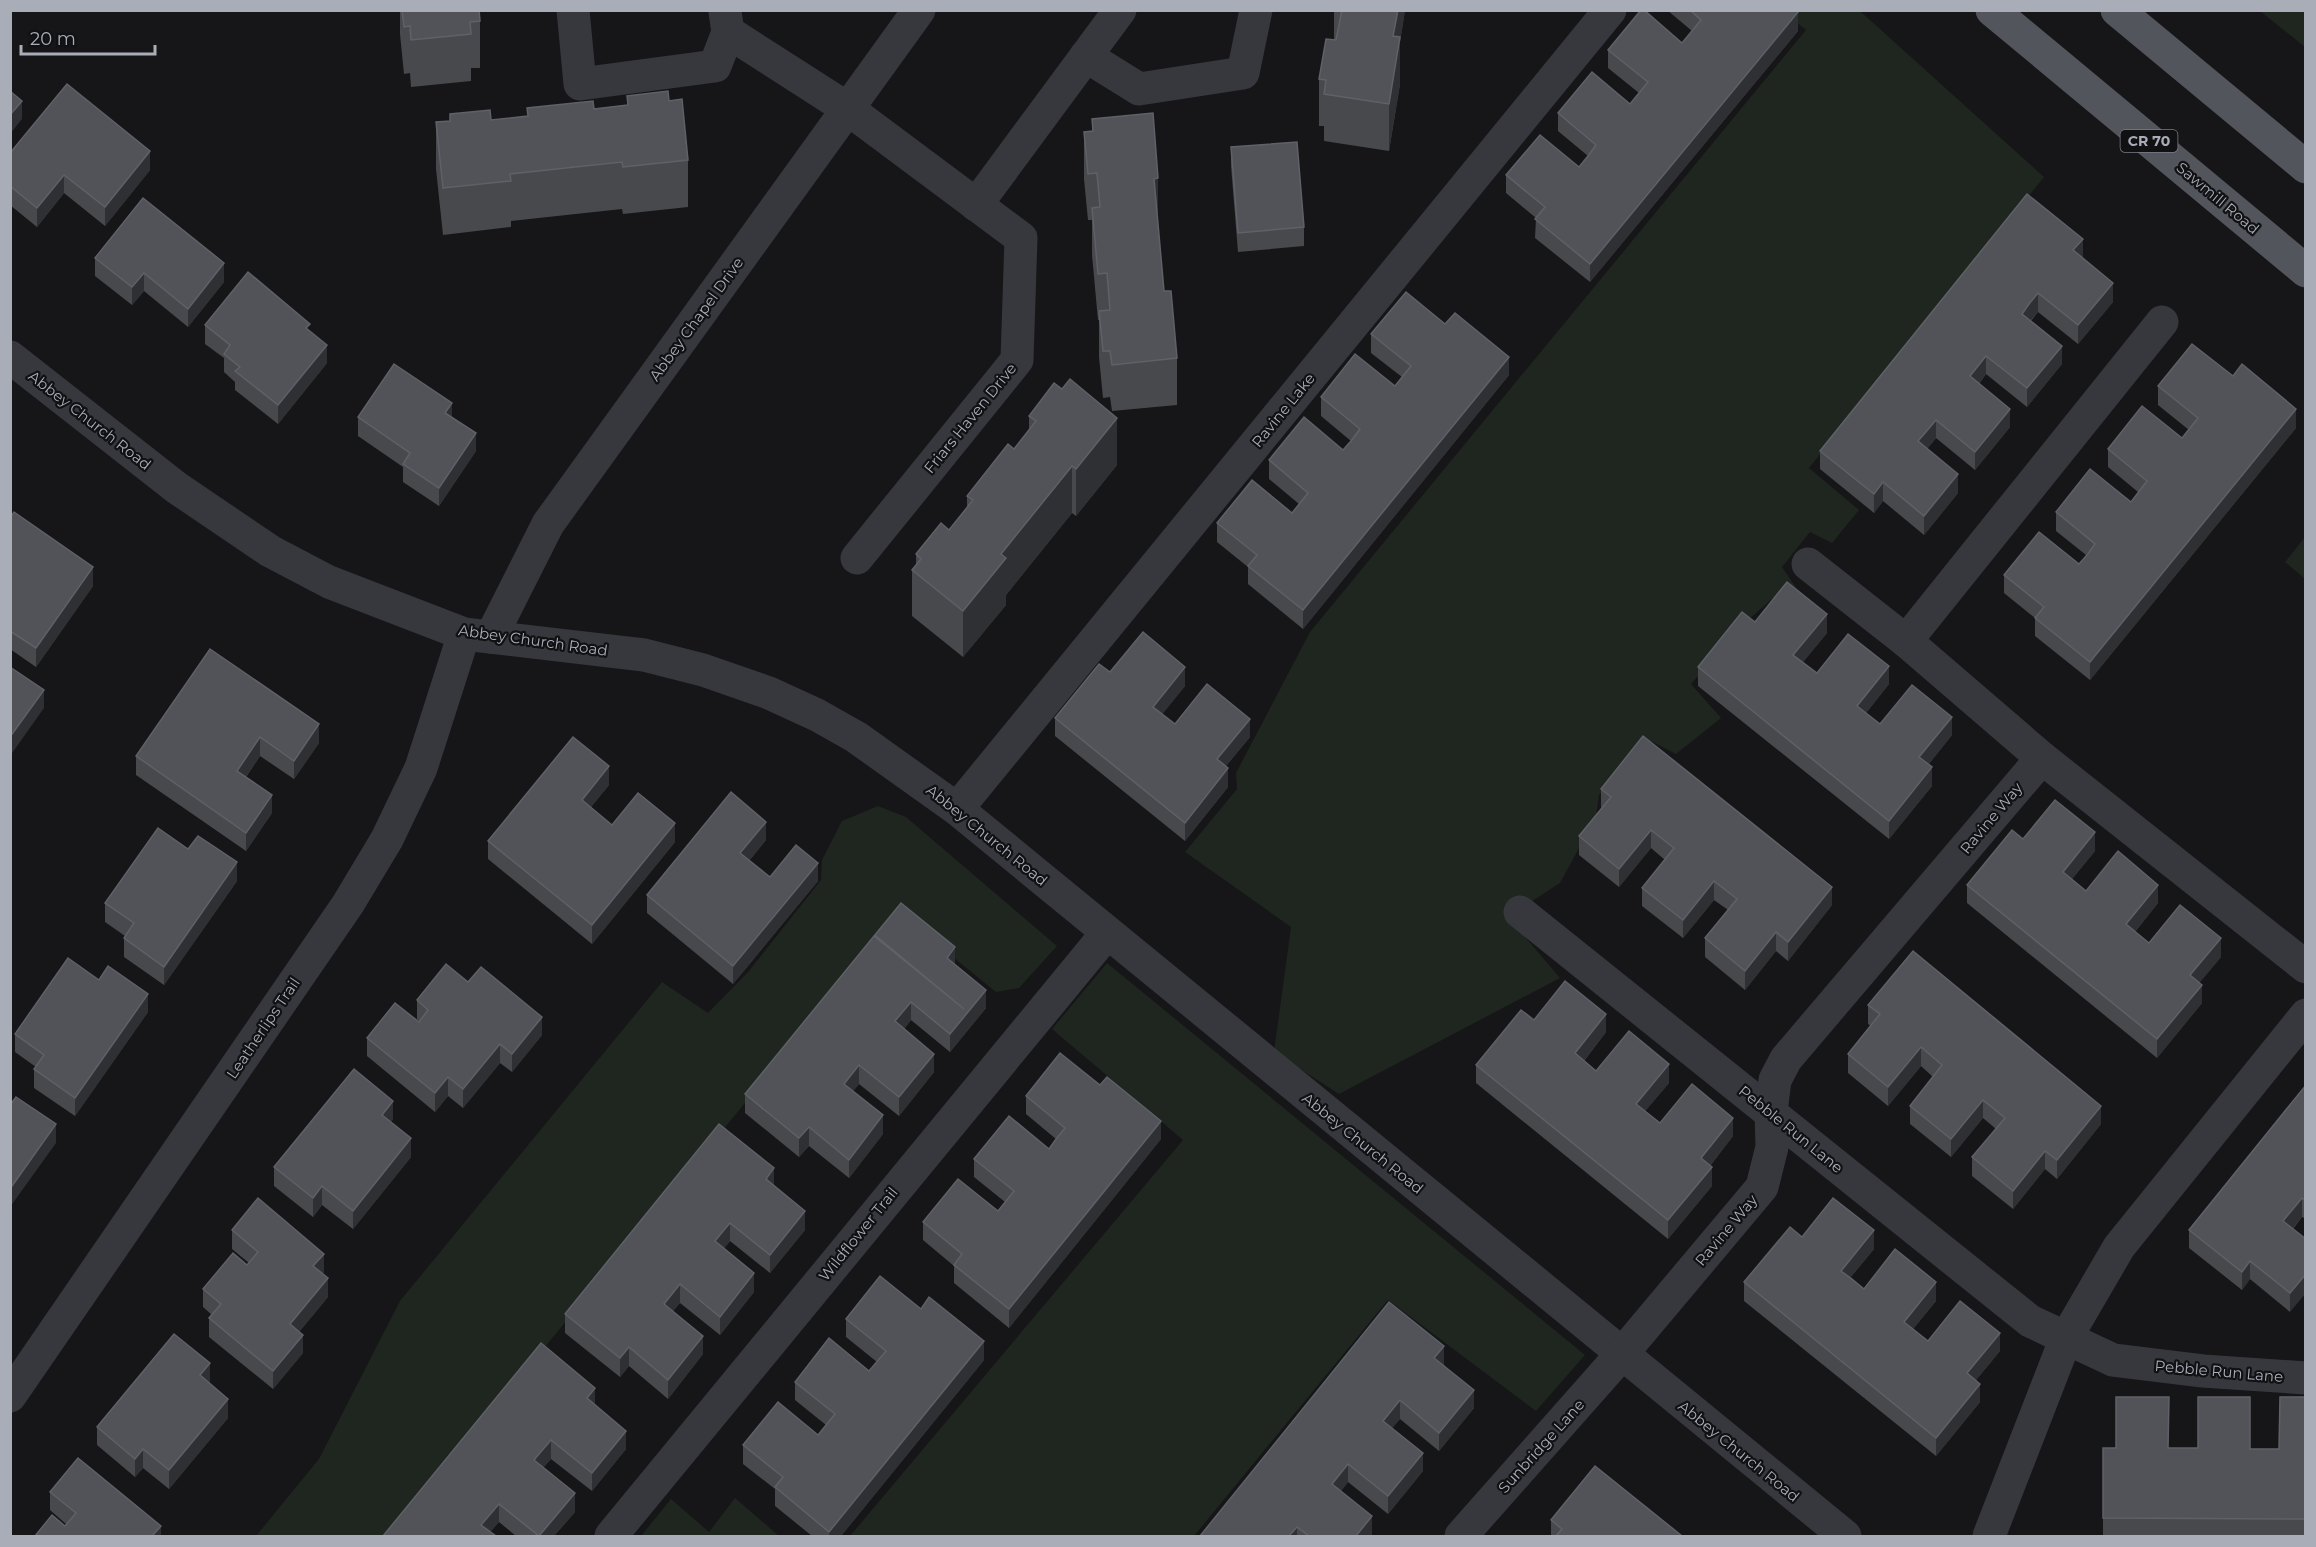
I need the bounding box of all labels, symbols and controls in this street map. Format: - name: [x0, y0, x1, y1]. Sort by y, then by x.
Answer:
- scale bar: [21, 18, 154, 56]
- text: 20 m: [30, 28, 76, 50]
- road number: CR 70: [2120, 130, 2178, 152]
- street label: Sawmill Road: [2173, 158, 2263, 238]
- street label: Abbey Chapel Drive: [645, 253, 747, 385]
- street label: Friars Haven Drive: [920, 359, 1020, 477]
- street label: Abbey Church Road: [25, 366, 155, 474]
- street label: Ravine Lake: [1247, 369, 1319, 451]
- street label: Abbey Church Road: [457, 620, 609, 660]
- street label: Ravine Way: [1956, 778, 2027, 858]
- street label: Abbey Church Road: [923, 780, 1051, 890]
- street label: Leatherlips Trail: [222, 974, 304, 1082]
- street label: Pebble Run Lane: [1735, 1081, 1847, 1177]
- street label: Abbey Church Road: [1299, 1088, 1427, 1198]
- street label: Wildflower Trail: [814, 1183, 902, 1285]
- street label: Ravine Way: [1691, 1190, 1762, 1270]
- street label: Pebble Run Lane: [2154, 1356, 2284, 1386]
- street label: Sunbridge Lane: [1494, 1395, 1588, 1497]
- street label: Abbey Church Road: [1675, 1396, 1803, 1506]

